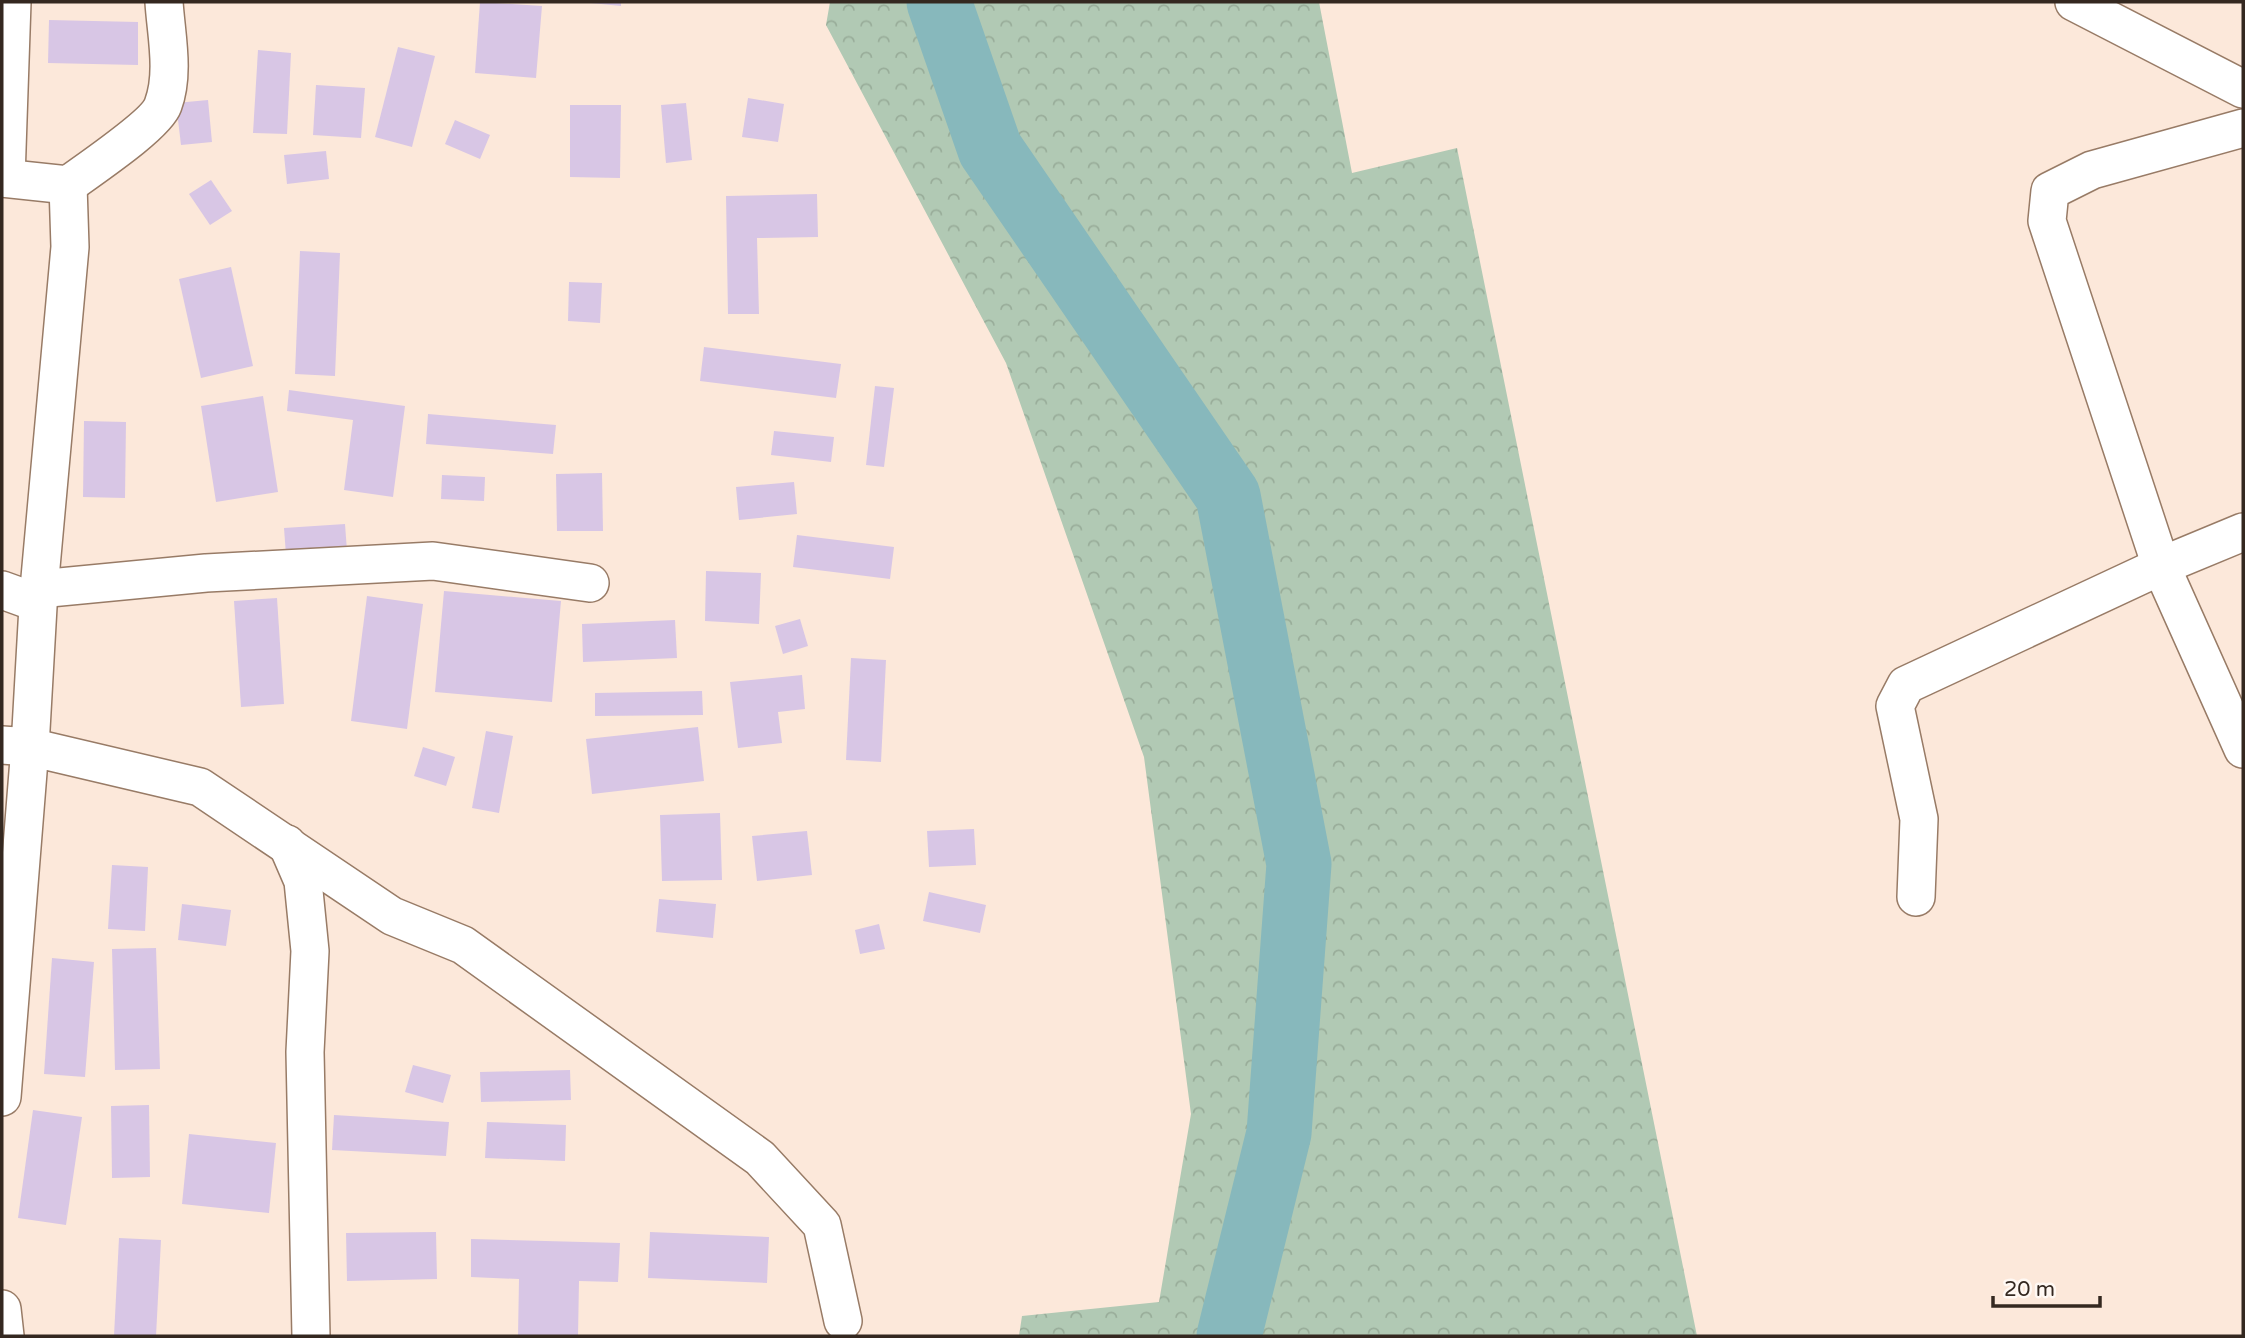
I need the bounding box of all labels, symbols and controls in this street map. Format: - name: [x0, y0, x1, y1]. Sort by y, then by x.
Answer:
- scale bar: [1993, 1264, 2100, 1308]
- text: 20 m: [2004, 1277, 2055, 1302]

